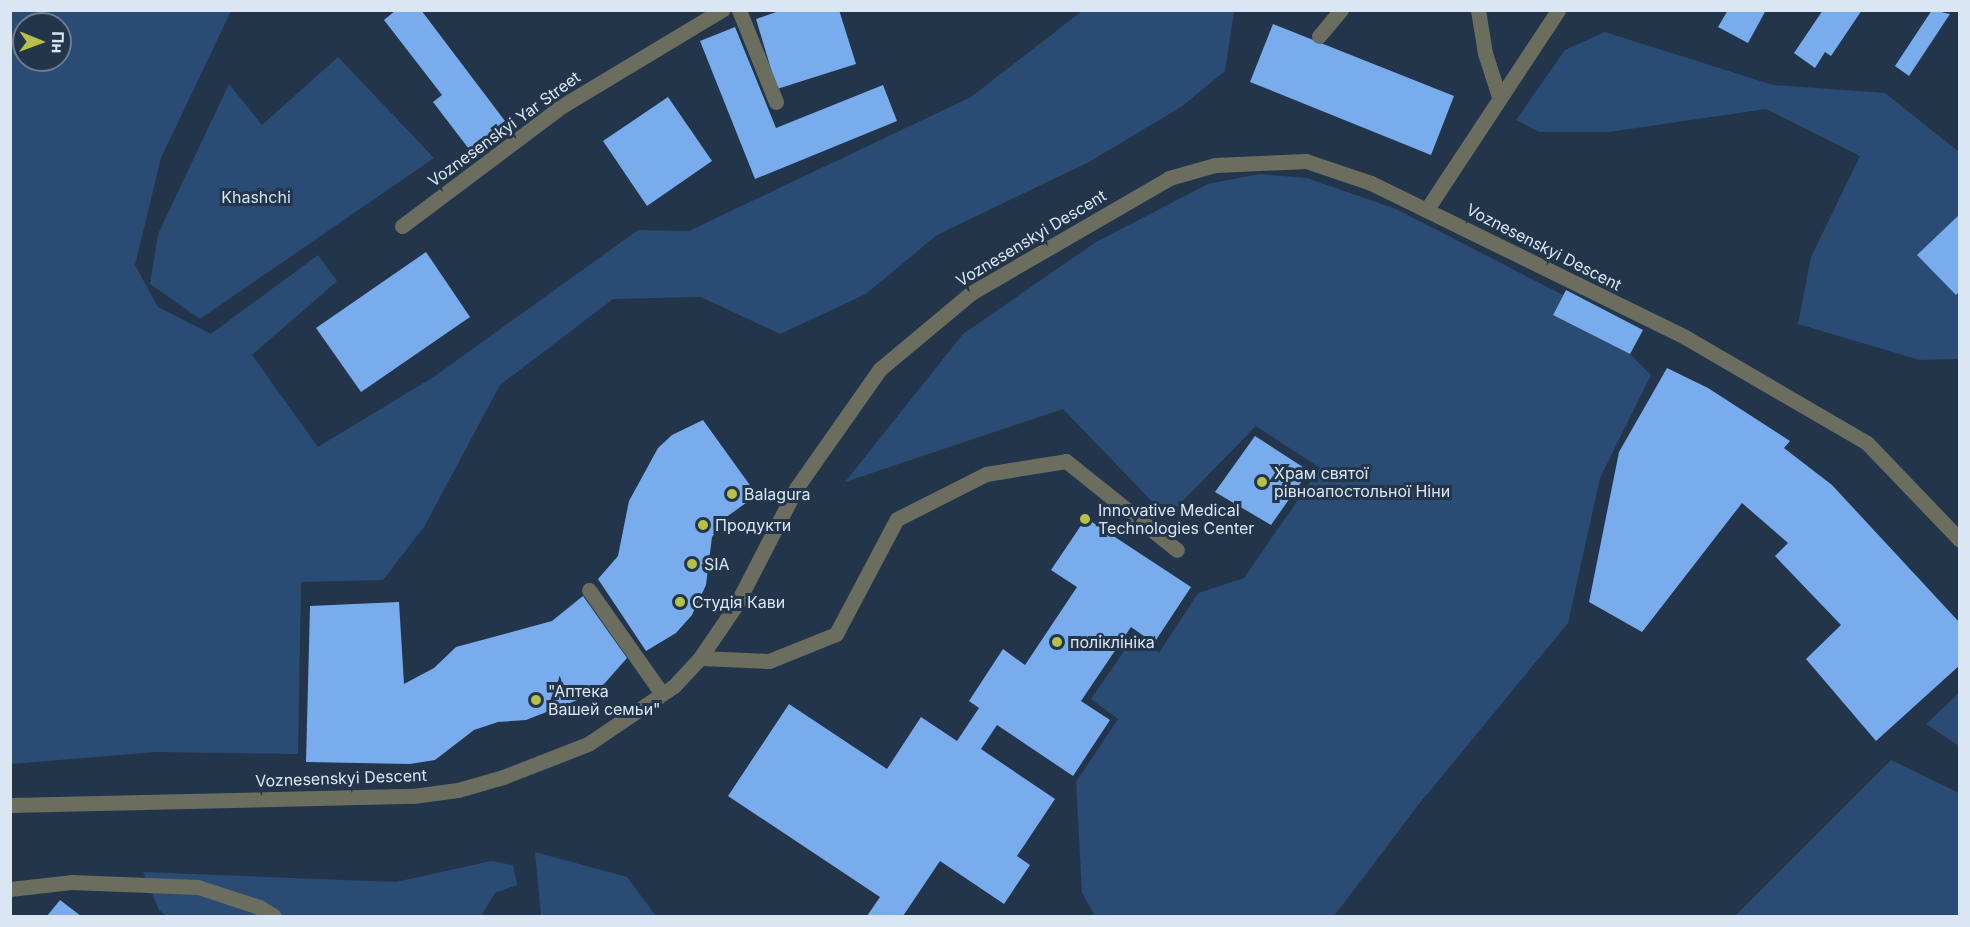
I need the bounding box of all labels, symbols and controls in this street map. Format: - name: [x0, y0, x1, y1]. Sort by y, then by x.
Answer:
- north arrow: [12, 12, 72, 72]
- text: Пн: [48, 31, 68, 53]
- street label: Voznesenskyi Yar Street: [424, 67, 584, 191]
- street label: Voznesenskyi Descent: [953, 186, 1109, 290]
- park label: Khashchi: [221, 187, 291, 207]
- street label: Voznesenskyi Descent: [1463, 200, 1625, 294]
- place label: Храм святої рівноапостольної Ніни: [1274, 463, 1450, 501]
- marker: Храм святої рівноапостольної Ніни: [1255, 475, 1269, 489]
- place label: Balagura: [744, 484, 811, 504]
- marker: Balagura: [725, 487, 739, 501]
- place label: Innovative Medical Technologies Center: [1098, 500, 1254, 538]
- marker: Innovative Medical Technologies Center: [1076, 510, 1094, 528]
- place label: Продукти: [715, 515, 791, 535]
- marker: Продукти: [696, 518, 710, 532]
- place label: SIA: [704, 554, 730, 574]
- marker: SIA: [685, 557, 699, 571]
- place label: Студія Кави: [692, 592, 785, 612]
- marker: Студія Кави: [673, 595, 687, 609]
- place label: поліклініка: [1070, 632, 1155, 652]
- marker: поліклініка: [1048, 633, 1066, 651]
- place label: "Аптека Вашей семьи": [548, 681, 661, 719]
- marker: "Аптека Вашей семьи": [529, 693, 543, 707]
- street label: Voznesenskyi Descent: [255, 765, 427, 791]

